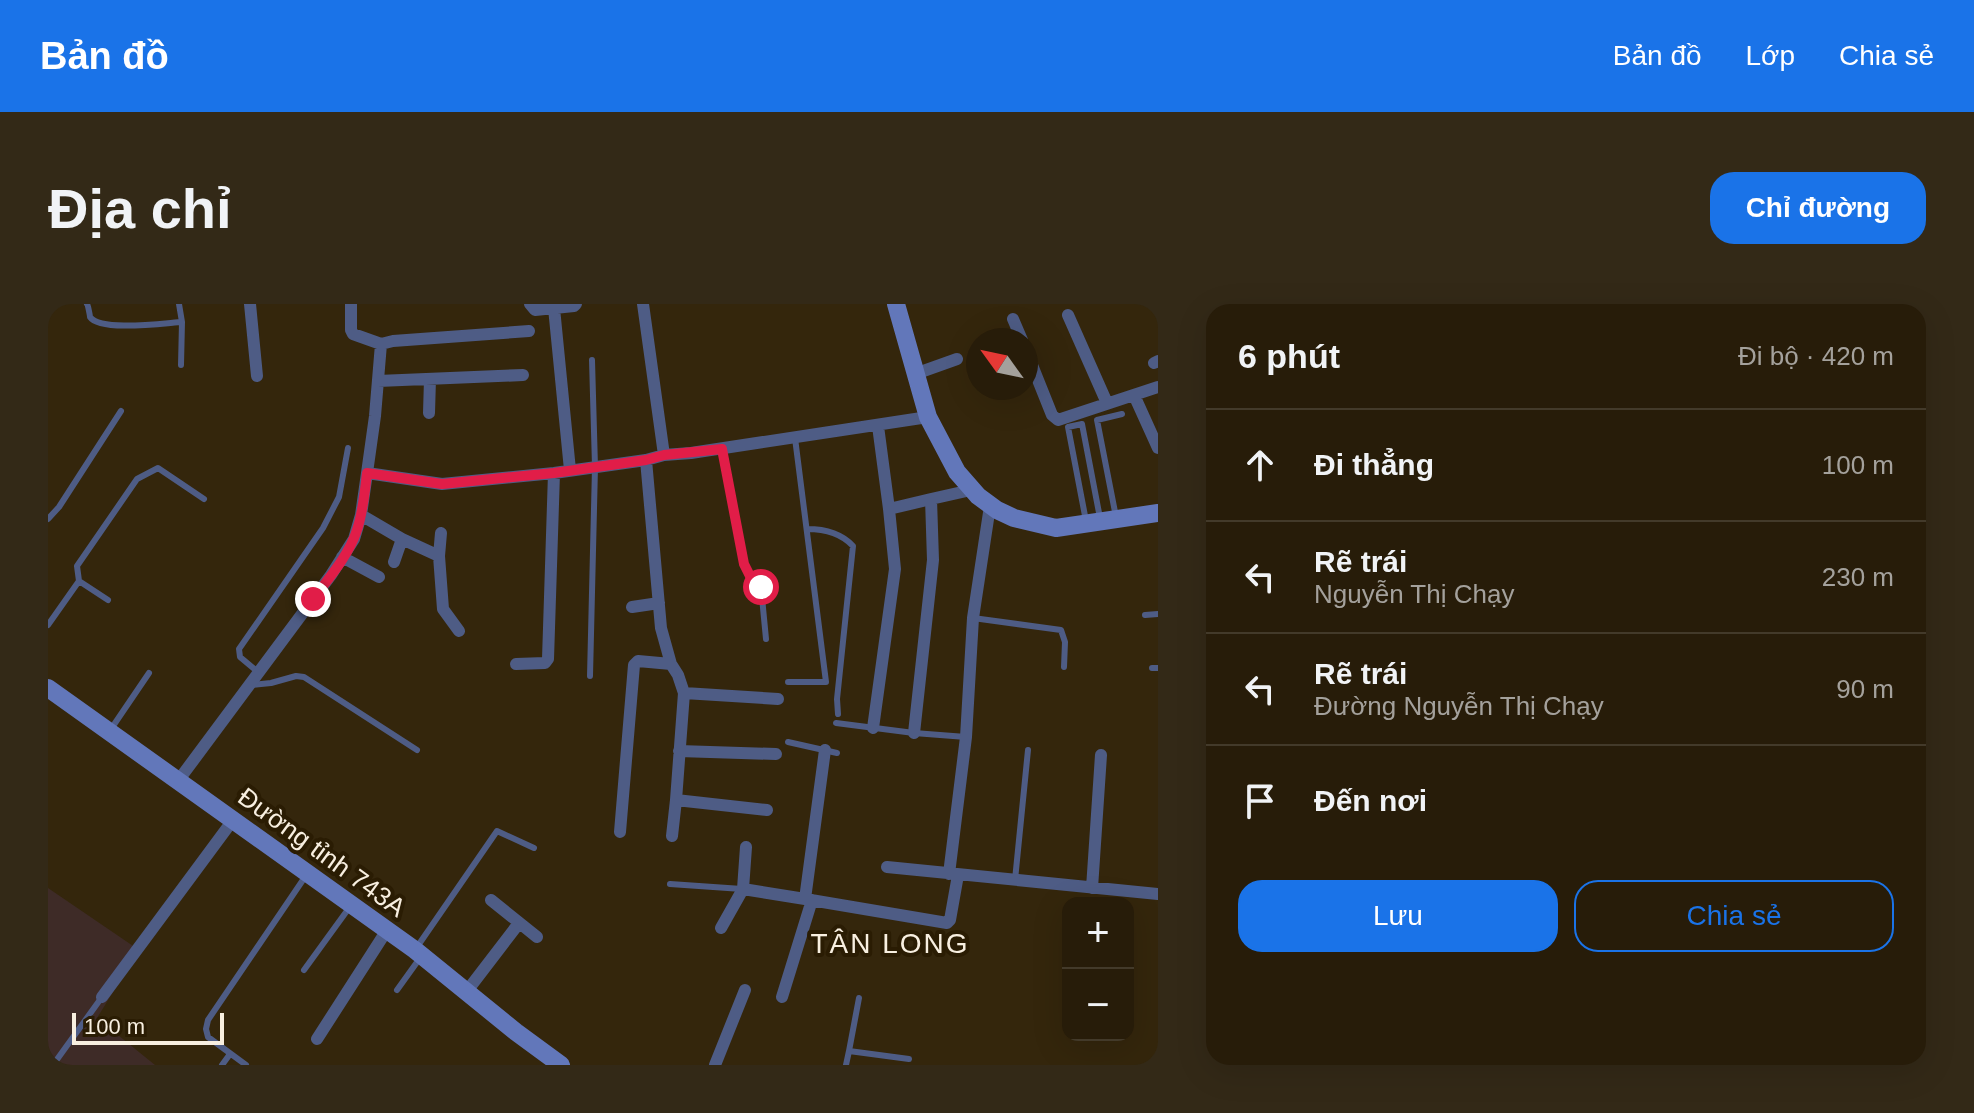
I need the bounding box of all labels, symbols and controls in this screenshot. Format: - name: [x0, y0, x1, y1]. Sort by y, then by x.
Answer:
- text: Bản đồ: [40, 35, 169, 77]
- text: Bản đồ: [1613, 40, 1702, 71]
- text: Lớp: [1746, 40, 1795, 71]
- text: Chia sẻ: [1839, 40, 1934, 71]
- button: Chỉ đường: [1710, 172, 1926, 244]
- text: Địa chỉ: [48, 177, 232, 240]
- north arrow: [966, 328, 1038, 400]
- text: 6 phút: [1238, 337, 1340, 375]
- text: Đi bộ · 420 m: [1738, 341, 1894, 371]
- icon: ahead: [1238, 443, 1282, 487]
- text: Đi thẳng: [1314, 448, 1434, 481]
- text: 100 m: [1822, 450, 1894, 480]
- text: Rẽ trái: [1314, 545, 1407, 578]
- icon: left: [1238, 555, 1282, 599]
- text: 230 m: [1822, 562, 1894, 592]
- route start: [743, 569, 779, 605]
- text: Nguyễn Thị Chạy: [1314, 579, 1514, 609]
- route end: [295, 581, 331, 617]
- text: Rẽ trái: [1314, 657, 1407, 690]
- icon: left: [1238, 667, 1282, 711]
- text: 90 m: [1836, 674, 1894, 704]
- text: Đường Nguyễn Thị Chạy: [1314, 691, 1604, 721]
- icon: arrive: [1238, 779, 1282, 823]
- street label: Đường tỉnh 743A: [233, 781, 412, 923]
- text: Đến nơi: [1314, 784, 1427, 817]
- button: Lưu: [1238, 880, 1558, 952]
- button: Chia sẻ: [1574, 880, 1894, 952]
- map controls: [1062, 897, 1134, 1041]
- button: +: [1062, 897, 1134, 969]
- district label: TÂN LONG: [810, 928, 970, 959]
- button: −: [1062, 969, 1134, 1041]
- scale bar: [72, 1009, 224, 1045]
- text: 100 m: [84, 1014, 145, 1039]

